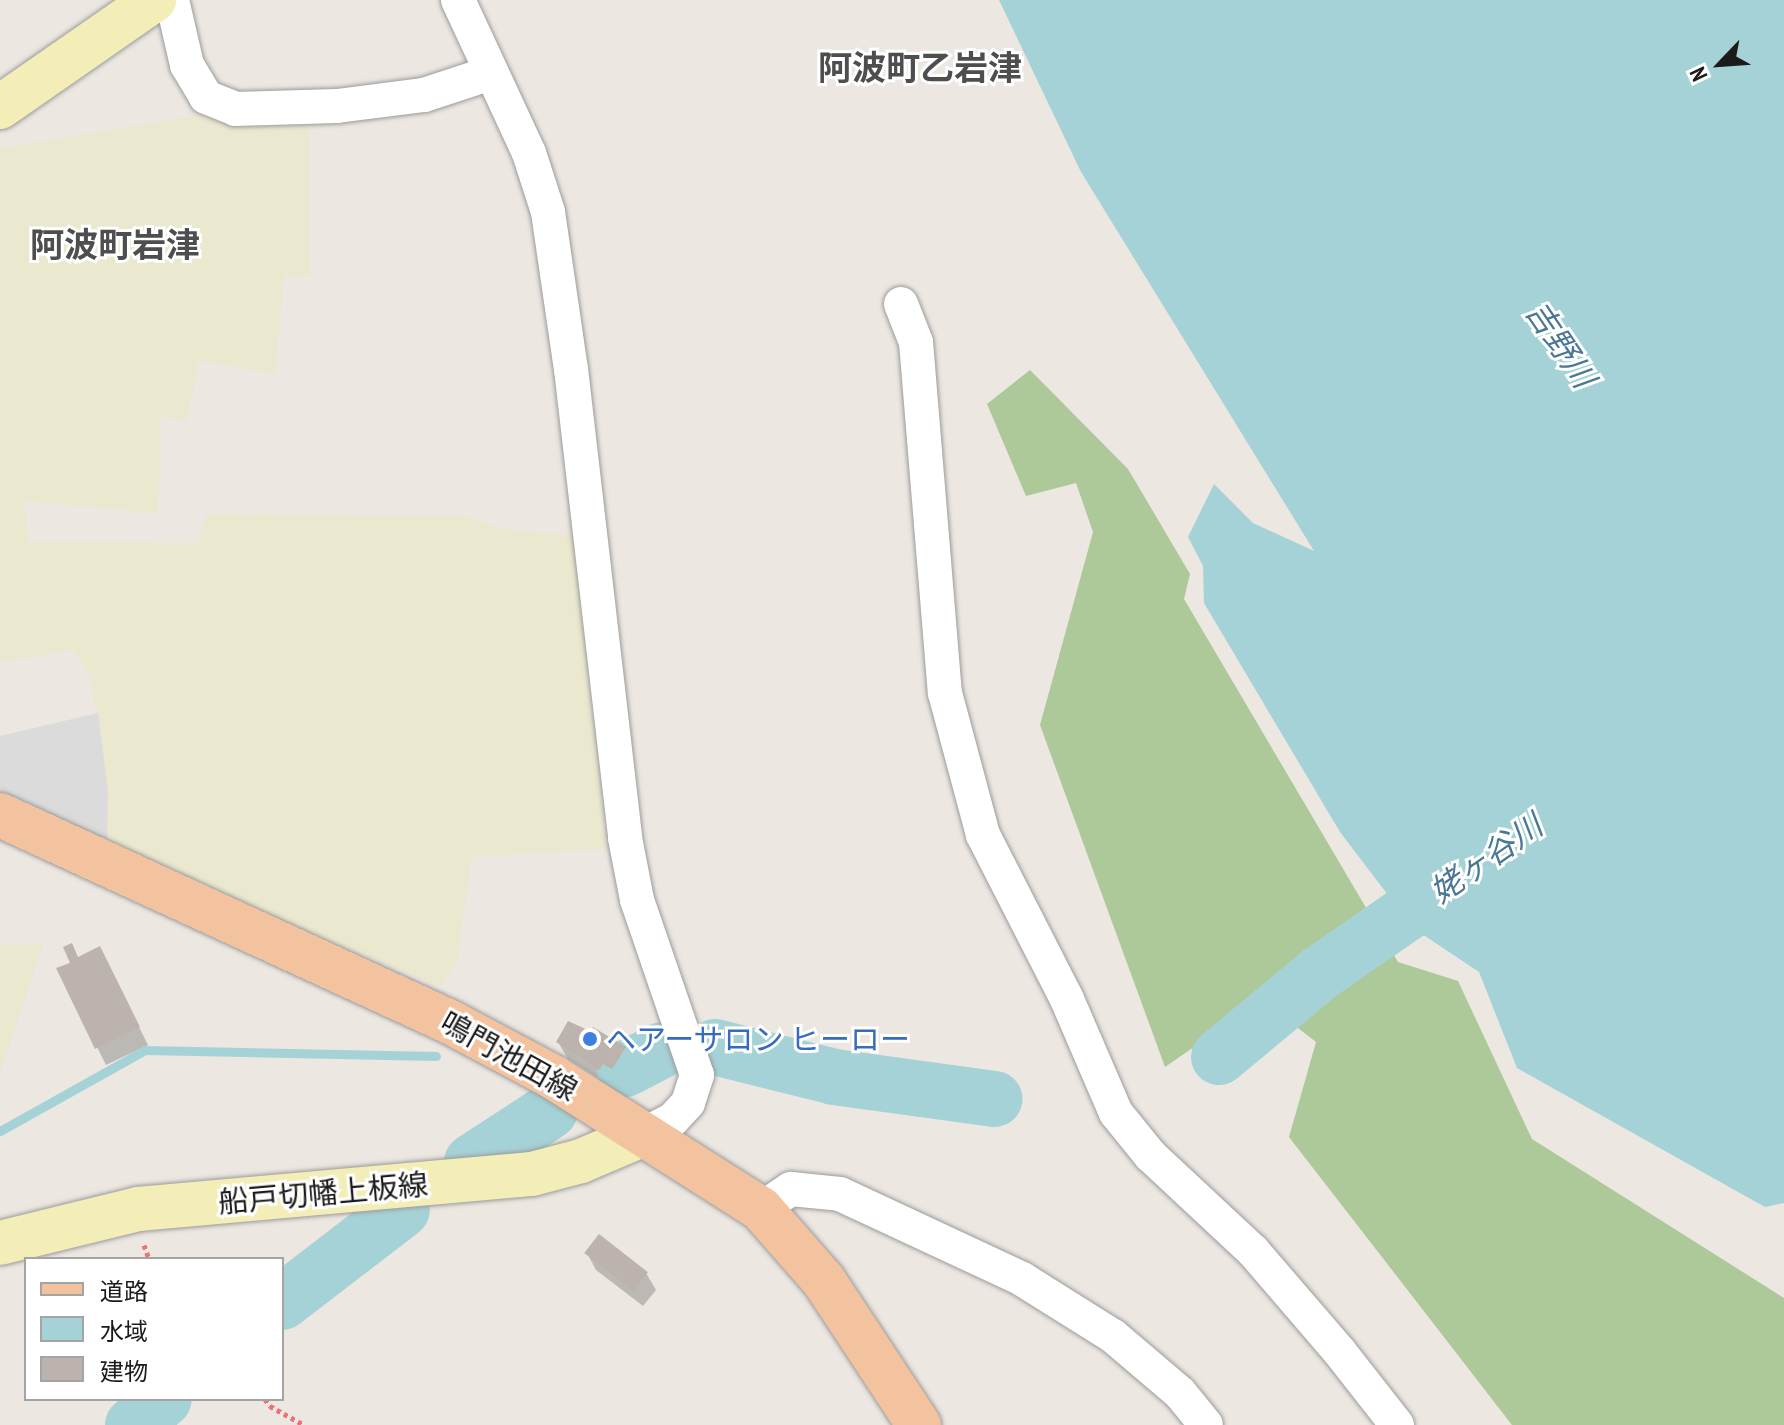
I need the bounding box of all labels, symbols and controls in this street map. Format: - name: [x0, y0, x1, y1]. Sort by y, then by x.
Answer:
- north arrow: [1680, 24, 1760, 104]
- district label: 阿波町乙岩津: [818, 48, 1022, 88]
- text: N: [1683, 63, 1713, 85]
- district label: 阿波町岩津: [30, 225, 200, 265]
- water label: 吉野川: [1518, 293, 1604, 395]
- water label: 姥ヶ谷川: [1423, 806, 1549, 910]
- street label: 鳴門池田線: [435, 1004, 583, 1108]
- place label: ヘアーサロン ヒーロー: [606, 1021, 911, 1057]
- marker: ヘアーサロン ヒーロー: [581, 1030, 599, 1048]
- street label: 船戸切幡上板線: [217, 1166, 429, 1220]
- legend: [24, 1257, 284, 1401]
- text: 道路: [100, 1276, 148, 1307]
- text: 水域: [100, 1316, 148, 1347]
- text: 建物: [100, 1356, 148, 1387]

